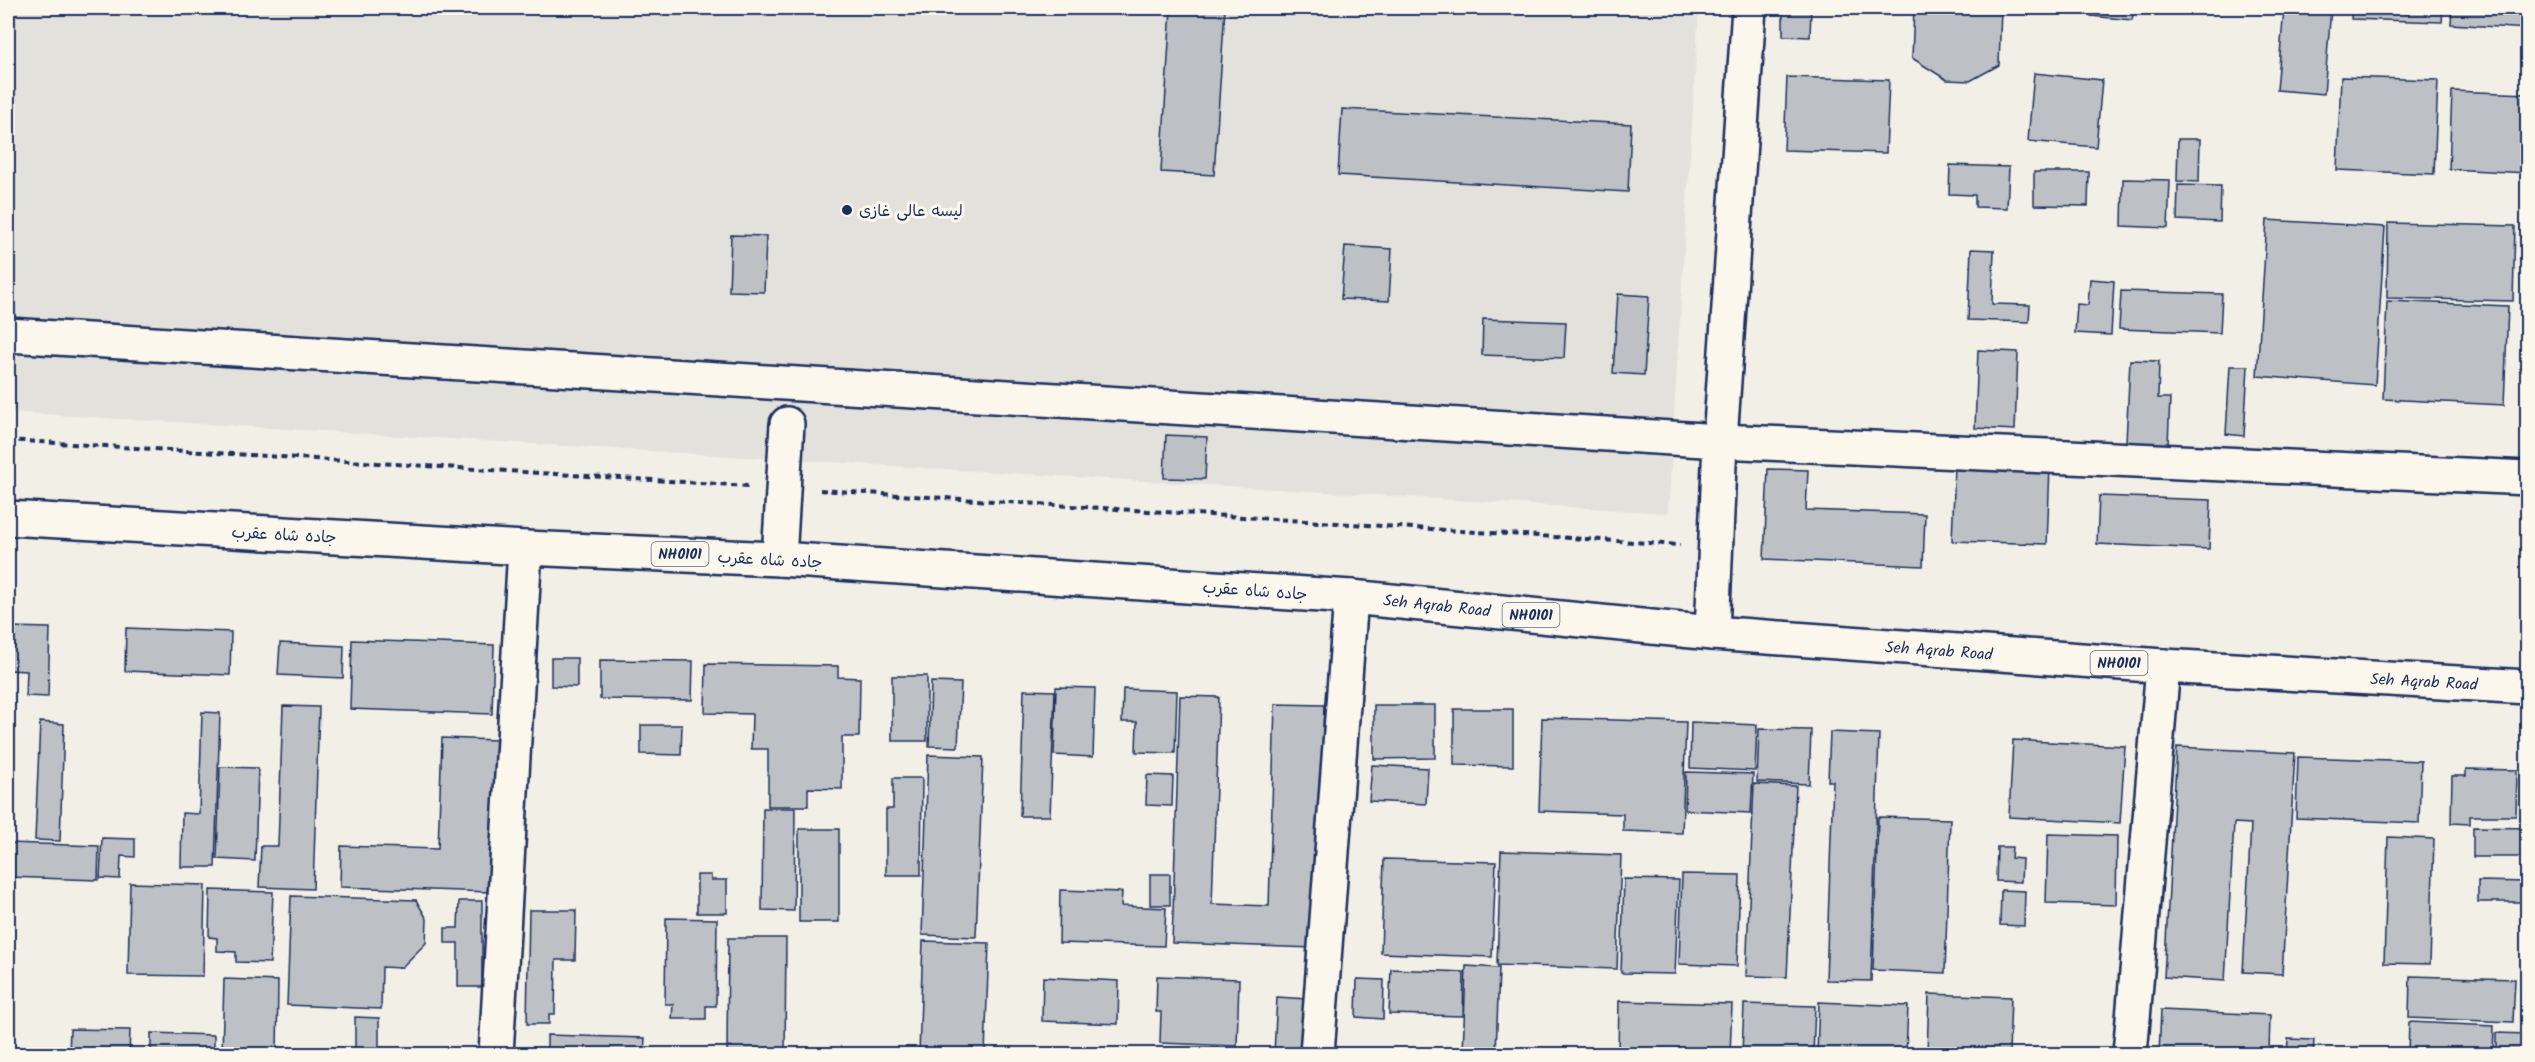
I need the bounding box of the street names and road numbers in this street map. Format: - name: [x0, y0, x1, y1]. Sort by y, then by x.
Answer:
- street label: جاده شاه عقرب: [231, 520, 337, 551]
- road number: NH0101: [652, 542, 708, 566]
- street label: جاده شاه عقرب: [717, 545, 823, 576]
- street label: جاده شاه عقرب: [1202, 575, 1308, 608]
- street label: Seh Aqrab Road: [1382, 588, 1493, 625]
- road number: NH0101: [1502, 603, 1559, 627]
- street label: Seh Aqrab Road: [1884, 635, 1994, 668]
- road number: NH0101: [2090, 651, 2148, 675]
- street label: Seh Aqrab Road: [2369, 667, 2479, 698]

